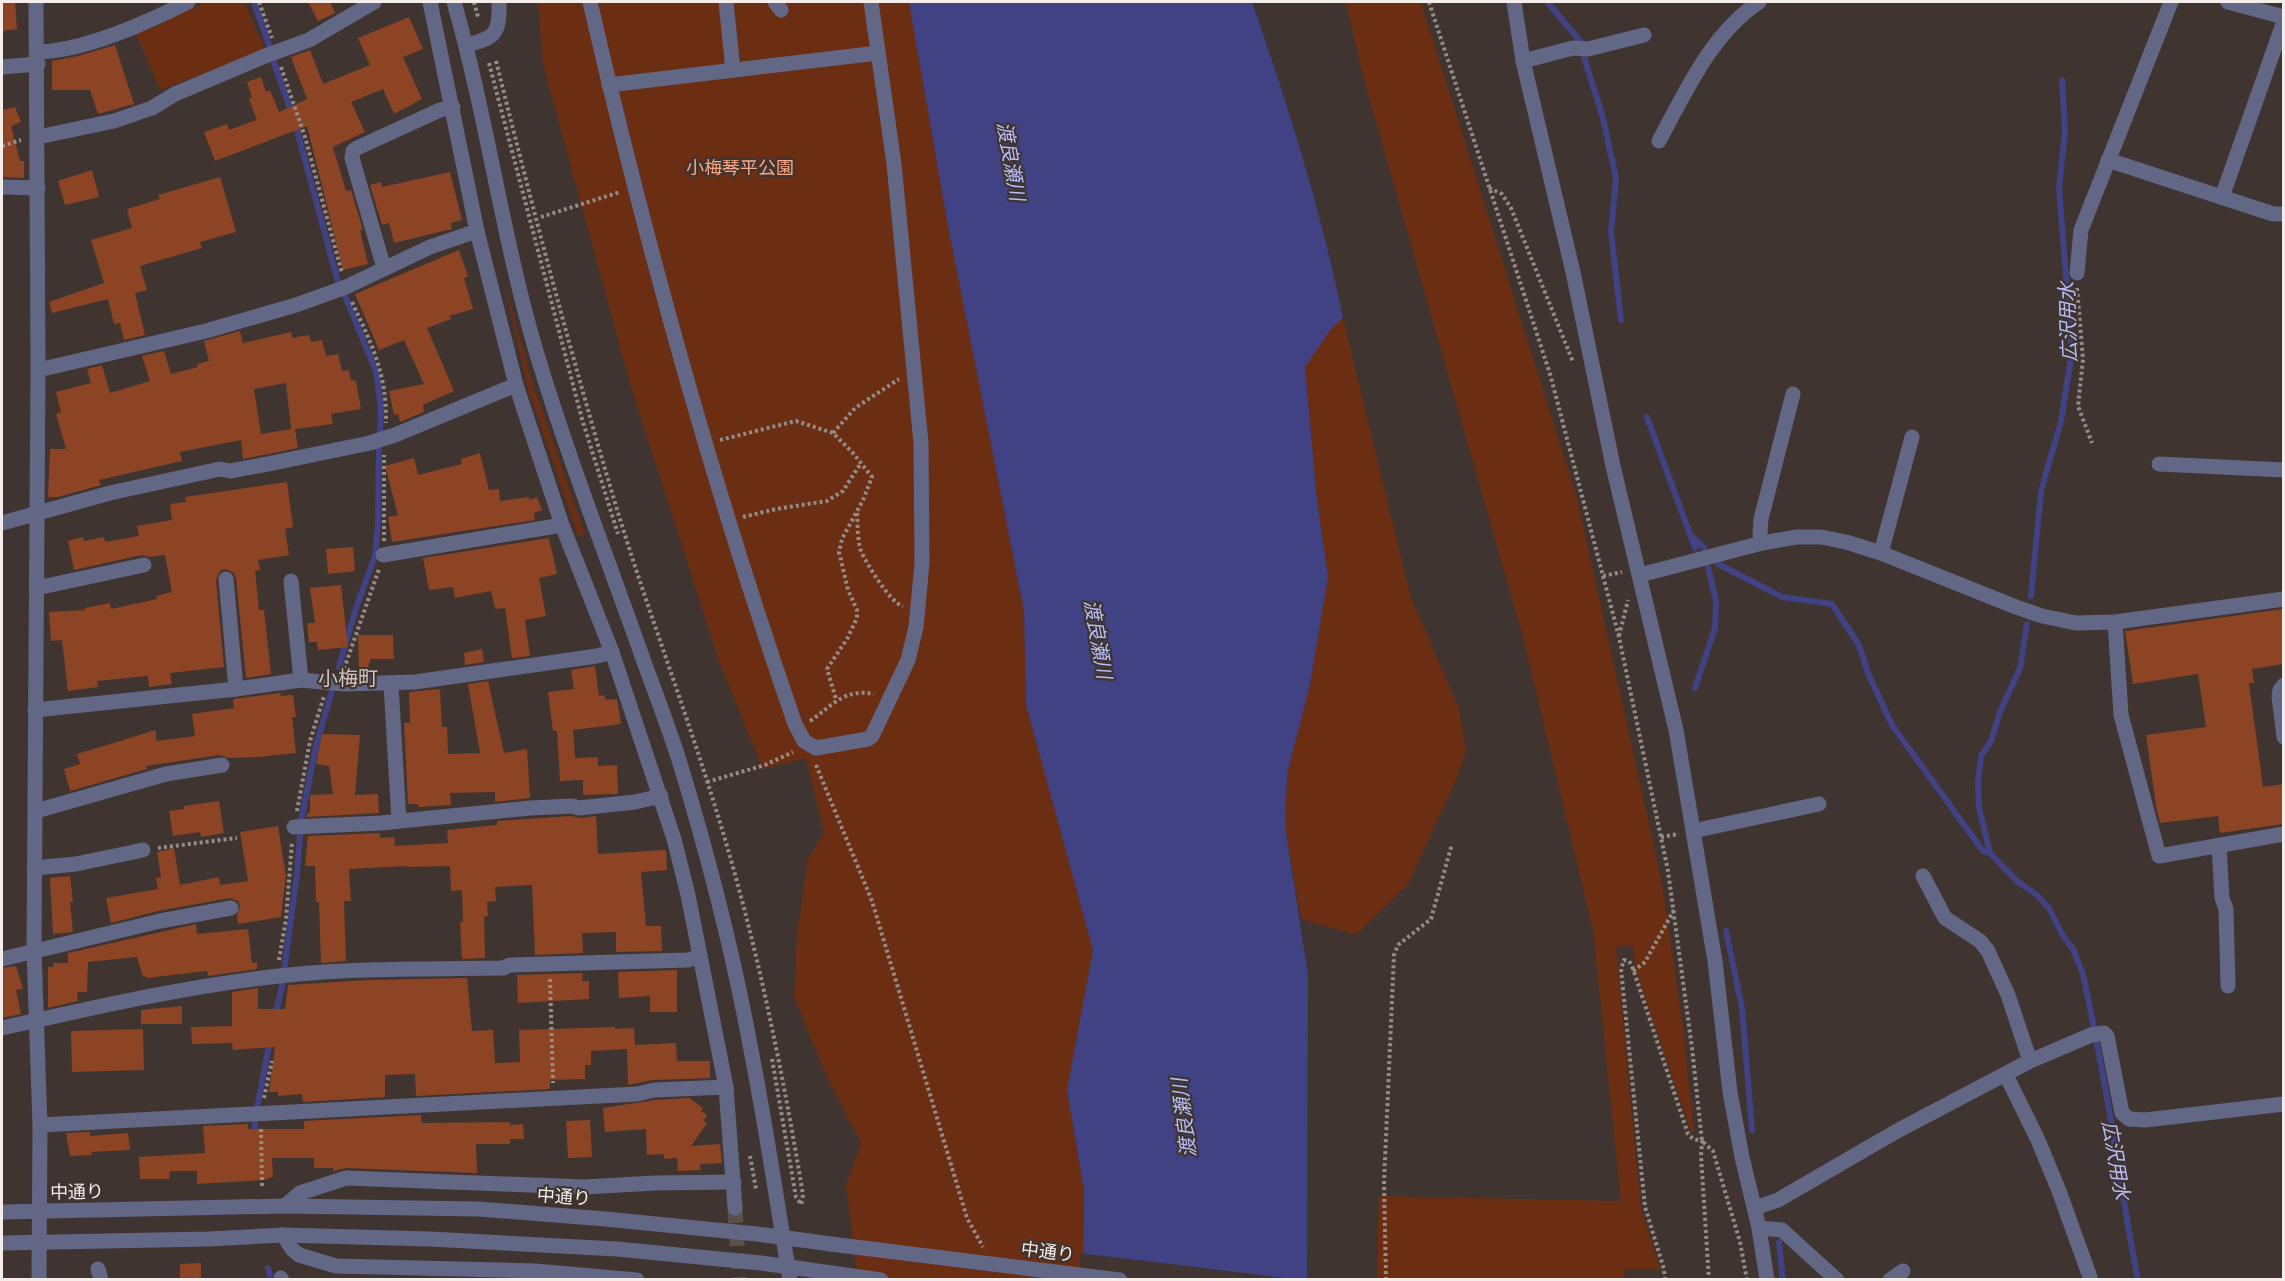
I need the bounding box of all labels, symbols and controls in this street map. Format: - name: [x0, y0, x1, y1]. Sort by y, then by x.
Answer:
- water label: 渡良瀬川: [993, 120, 1031, 204]
- park label: 小梅琴平公園: [686, 156, 794, 178]
- water label: 広沢用水: [2054, 280, 2080, 362]
- water label: 渡良瀬川: [1080, 598, 1118, 682]
- district label: 小梅町: [318, 665, 378, 689]
- water label: 渡良瀬川: [1166, 1075, 1200, 1159]
- water label: 広沢用水: [2098, 1119, 2136, 1203]
- street label: 中通り: [50, 1180, 104, 1202]
- street label: 中通り: [536, 1183, 592, 1209]
- street label: 中通り: [1020, 1237, 1076, 1265]

